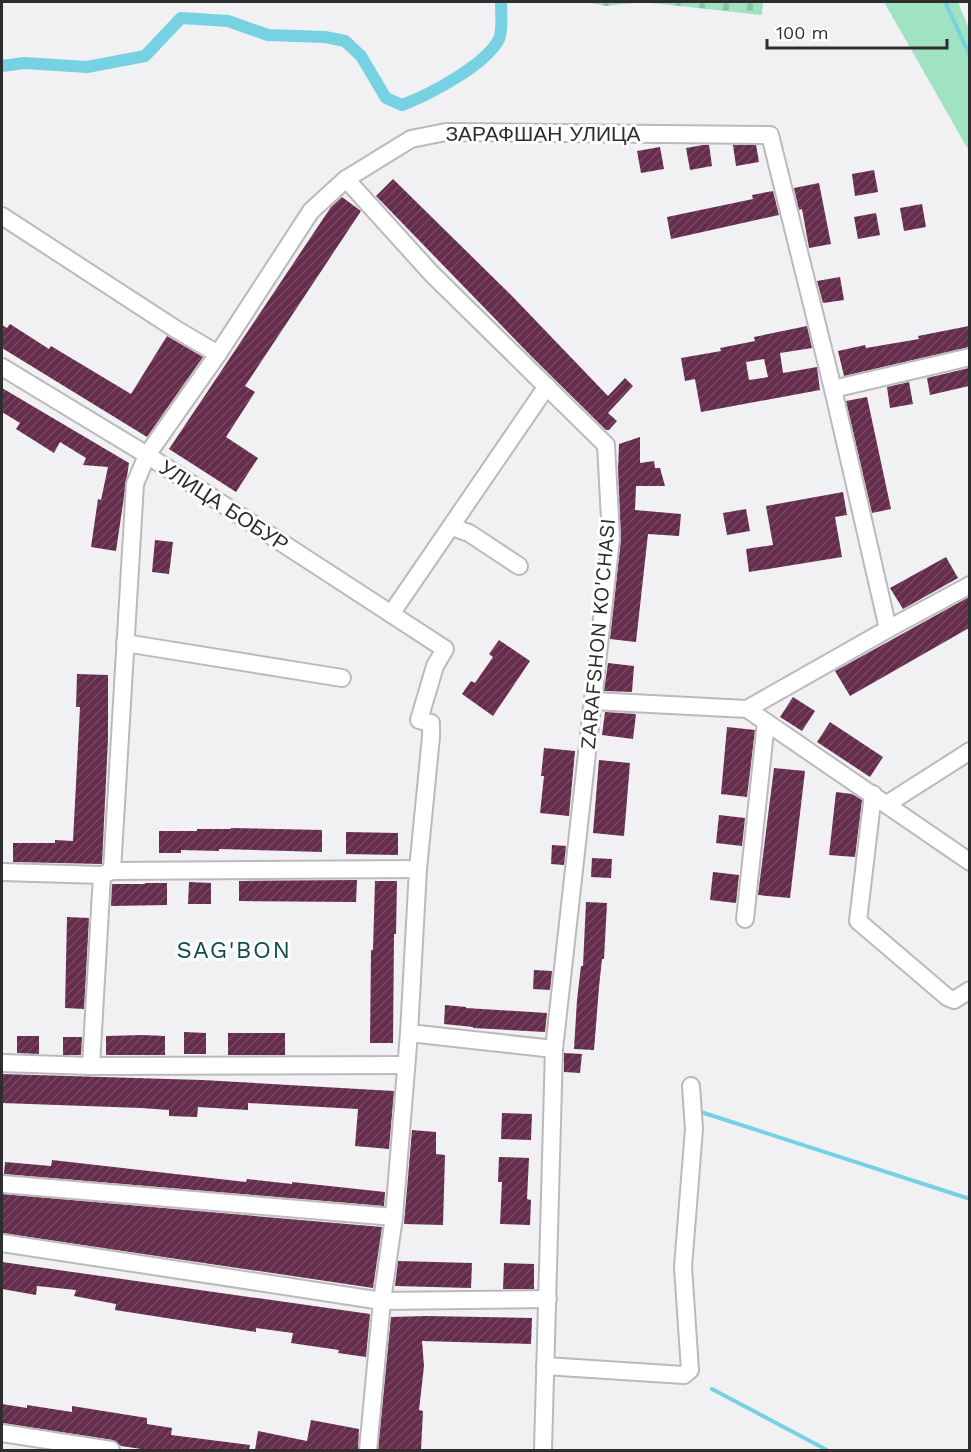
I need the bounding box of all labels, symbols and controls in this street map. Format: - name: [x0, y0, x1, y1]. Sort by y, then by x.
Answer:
- scale bar: [767, 12, 947, 50]
- text: 100 m: [776, 22, 829, 43]
- street label: ЗАРАФШАН УЛИЦА: [445, 121, 641, 146]
- street label: УЛИЦА БОБУР: [155, 455, 293, 557]
- street label: ZARAFSHON KO'CHASI: [575, 517, 620, 751]
- district label: SAG'BON: [176, 936, 292, 964]

